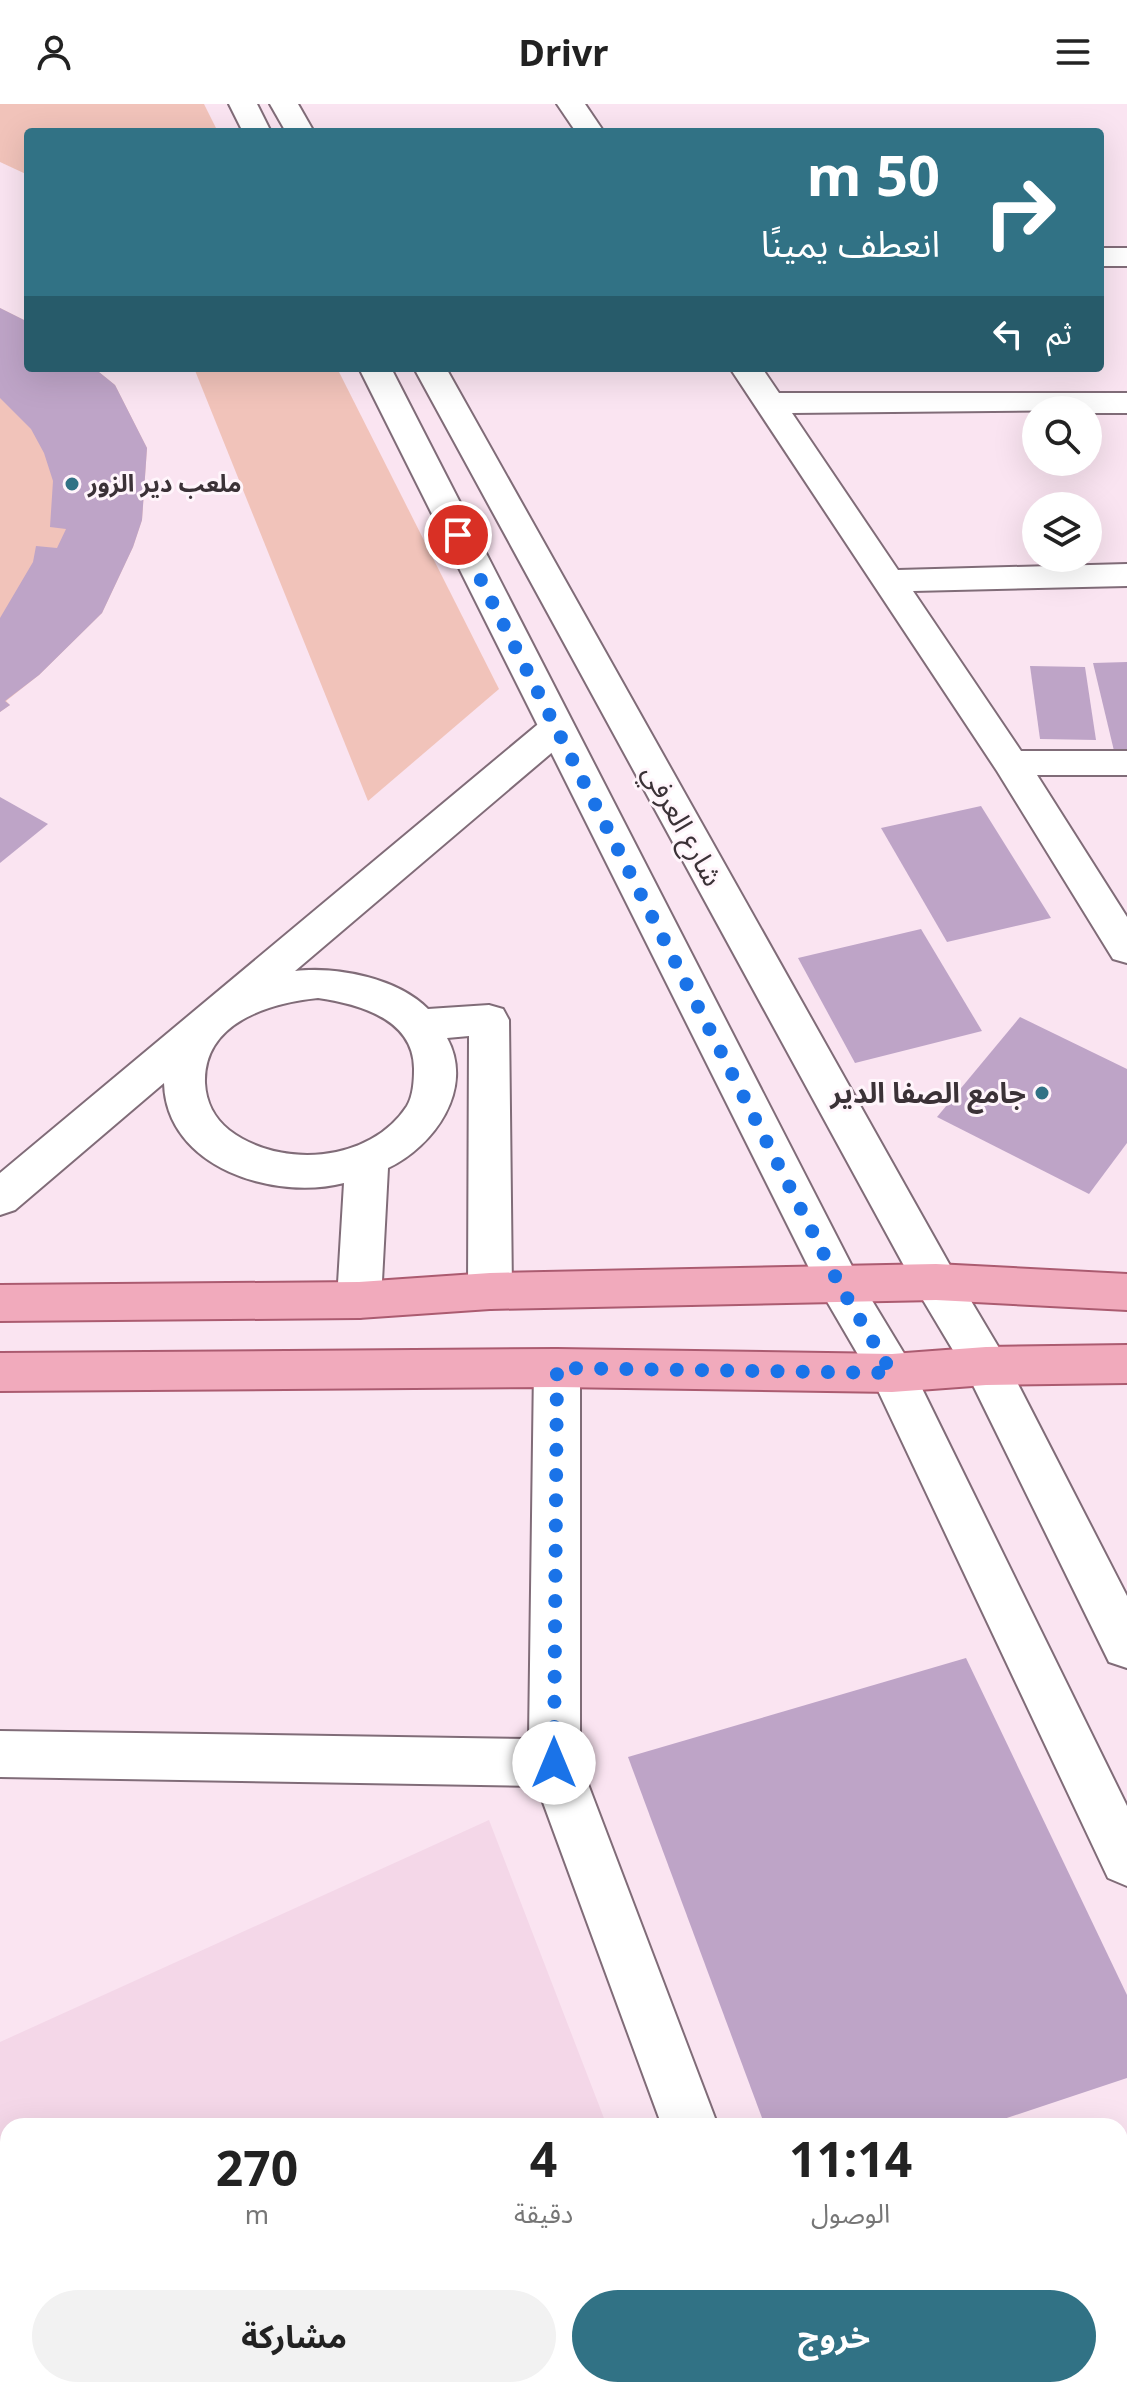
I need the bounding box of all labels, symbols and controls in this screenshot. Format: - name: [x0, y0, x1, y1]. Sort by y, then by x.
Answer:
- text: Drivr: [519, 28, 608, 77]
- icon: person: [32, 30, 76, 74]
- icon: menu: [1051, 30, 1095, 74]
- text: 50 m: [807, 136, 940, 212]
- icon: right: [968, 160, 1072, 264]
- text: انعطف يمينًا: [761, 219, 940, 268]
- icon: left: [986, 312, 1030, 356]
- text: ثم: [1046, 312, 1072, 353]
- map controls: [1022, 396, 1102, 572]
- button: search: [1022, 396, 1102, 476]
- place label: ملعب دير الزور: [87, 466, 241, 499]
- marker: ملعب دير الزور: [63, 475, 81, 493]
- button: layers: [1022, 492, 1102, 572]
- pin: [424, 501, 492, 569]
- icon: arrive: [436, 513, 480, 557]
- street label: شارع العرفي: [632, 757, 733, 894]
- place label: جامع الصفا الدير: [829, 1073, 1026, 1114]
- marker: جامع الصفا الدير: [1033, 1084, 1051, 1102]
- position arrow: [512, 1721, 596, 1805]
- text: 4: [530, 2126, 557, 2191]
- text: 11:14: [789, 2126, 912, 2191]
- text: 270: [216, 2135, 298, 2200]
- text: دقيقة: [514, 2195, 573, 2231]
- text: الوصول: [811, 2195, 890, 2231]
- text: m: [245, 2196, 269, 2232]
- button: مشاركة: [32, 2290, 556, 2382]
- button: خروج: [572, 2290, 1096, 2382]

